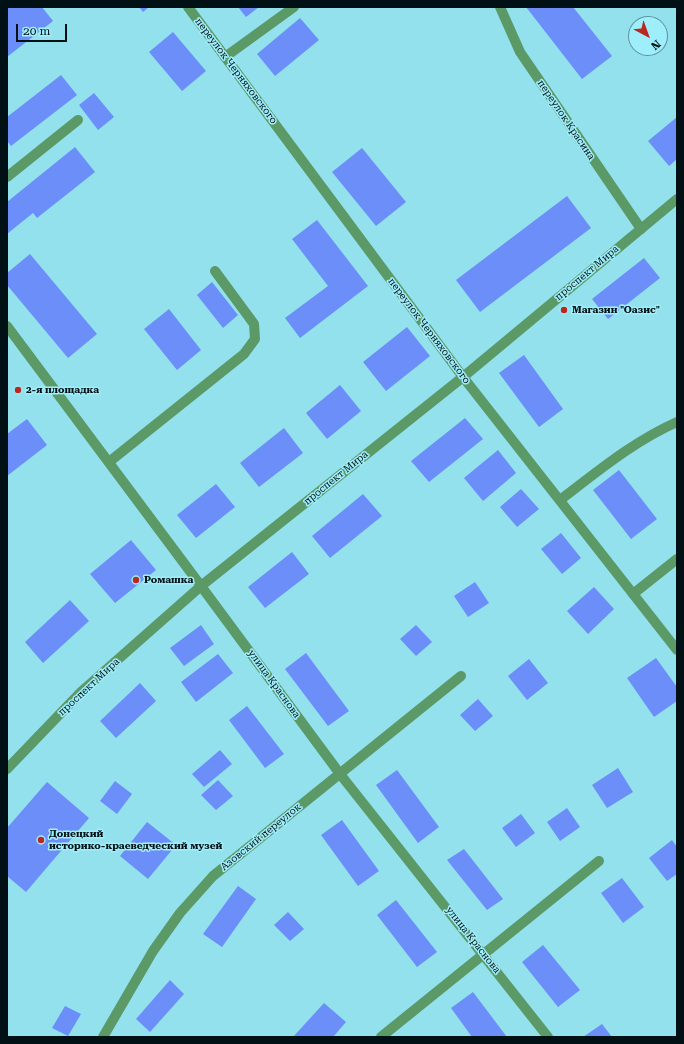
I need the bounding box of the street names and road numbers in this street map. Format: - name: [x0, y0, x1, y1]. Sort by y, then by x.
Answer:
- street label: переулок Черняховского: [192, 16, 280, 126]
- street label: переулок Красина: [535, 78, 597, 162]
- street label: проспект Мира: [553, 243, 621, 303]
- street label: переулок Черняховского: [385, 276, 473, 386]
- street label: проспект Мира: [302, 448, 370, 508]
- street label: улица Краснова: [245, 648, 303, 720]
- street label: проспект Мира: [56, 656, 122, 718]
- street label: Азовский переулок: [218, 801, 304, 873]
- street label: улица Краснова: [443, 904, 503, 976]

